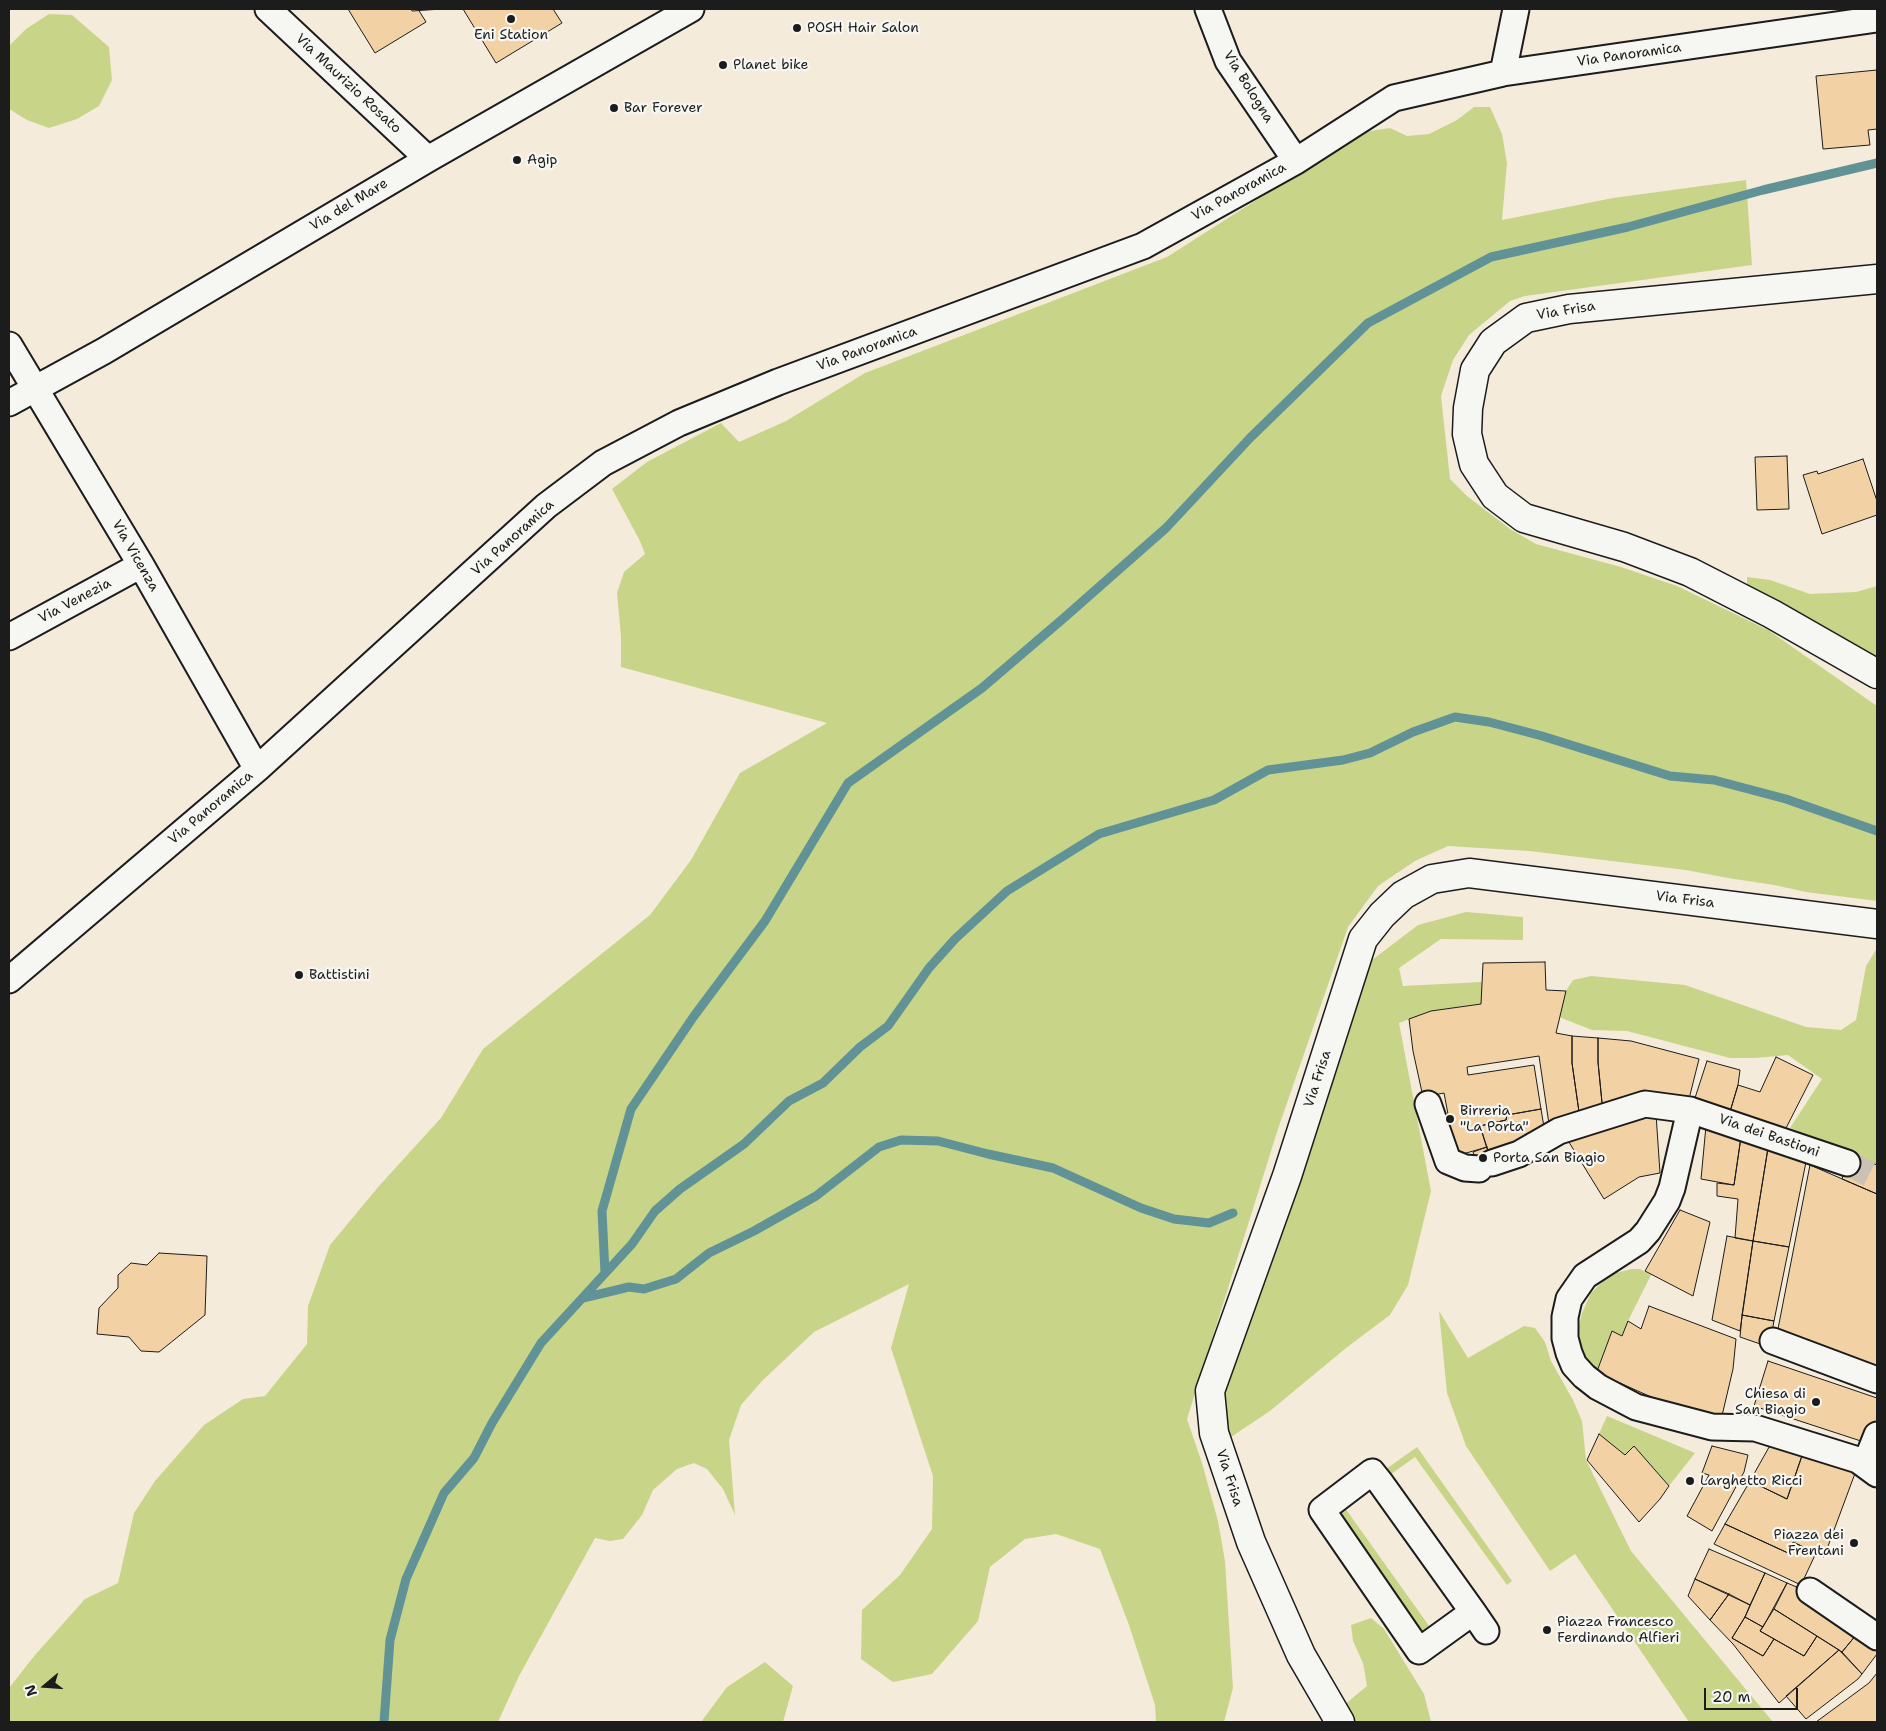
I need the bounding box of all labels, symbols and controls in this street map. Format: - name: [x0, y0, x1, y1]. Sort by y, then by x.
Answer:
- marker: Eni Station: [505, 13, 517, 25]
- place label: POSH Hair Salon: [807, 20, 919, 36]
- marker: POSH Hair Salon: [791, 22, 803, 34]
- place label: Eni Station: [474, 27, 548, 43]
- street label: Via Maurizio Rosato: [292, 31, 404, 137]
- street label: Via Panoramica: [1576, 39, 1682, 71]
- street label: Via Bologna: [1219, 48, 1277, 126]
- place label: Planet bike: [733, 57, 809, 73]
- marker: Planet bike: [717, 59, 729, 71]
- place label: Bar Forever: [624, 100, 703, 116]
- marker: Bar Forever: [608, 102, 620, 114]
- place label: Agip: [527, 152, 557, 168]
- marker: Agip: [511, 154, 523, 166]
- street label: Via Panoramica: [1189, 159, 1289, 225]
- street label: Via del Mare: [307, 175, 391, 235]
- street label: Via Frisa: [1535, 298, 1597, 324]
- street label: Via Panoramica: [815, 323, 919, 375]
- street label: Via Panoramica: [468, 497, 558, 579]
- street label: Via Vicenza: [108, 517, 162, 595]
- street label: Via Venezia: [36, 575, 114, 627]
- street label: Via Panoramica: [165, 768, 257, 848]
- street label: Via Frisa: [1655, 888, 1715, 912]
- place label: Battistini: [309, 967, 370, 983]
- marker: Battistini: [293, 969, 305, 981]
- street label: Via Frisa: [1301, 1048, 1335, 1110]
- place label: Birreria "La Porta": [1460, 1103, 1529, 1136]
- street label: Via dei Bastioni: [1716, 1111, 1822, 1161]
- marker: Birreria "La Porta": [1444, 1113, 1456, 1125]
- place label: Porta San Biagio: [1493, 1150, 1605, 1166]
- marker: Porta San Biagio: [1477, 1152, 1489, 1164]
- place label: Chiesa di San Biagio: [1735, 1386, 1806, 1418]
- marker: Chiesa di San Biagio: [1810, 1396, 1822, 1408]
- street label: Via Frisa: [1212, 1447, 1246, 1509]
- place label: Larghetto Ricci: [1700, 1473, 1802, 1489]
- marker: Larghetto Ricci: [1684, 1475, 1696, 1487]
- place label: Piazza dei Frentani: [1774, 1527, 1844, 1560]
- marker: Piazza dei Frentani: [1848, 1537, 1860, 1549]
- place label: Piazza Francesco Ferdinando Alfieri: [1557, 1614, 1679, 1646]
- marker: Piazza Francesco Ferdinando Alfieri: [1541, 1624, 1553, 1636]
- north arrow: [20, 1661, 70, 1711]
- scale bar: [1706, 1678, 1800, 1710]
- text: N: [20, 1683, 41, 1699]
- text: 20 m: [1712, 1687, 1751, 1707]

